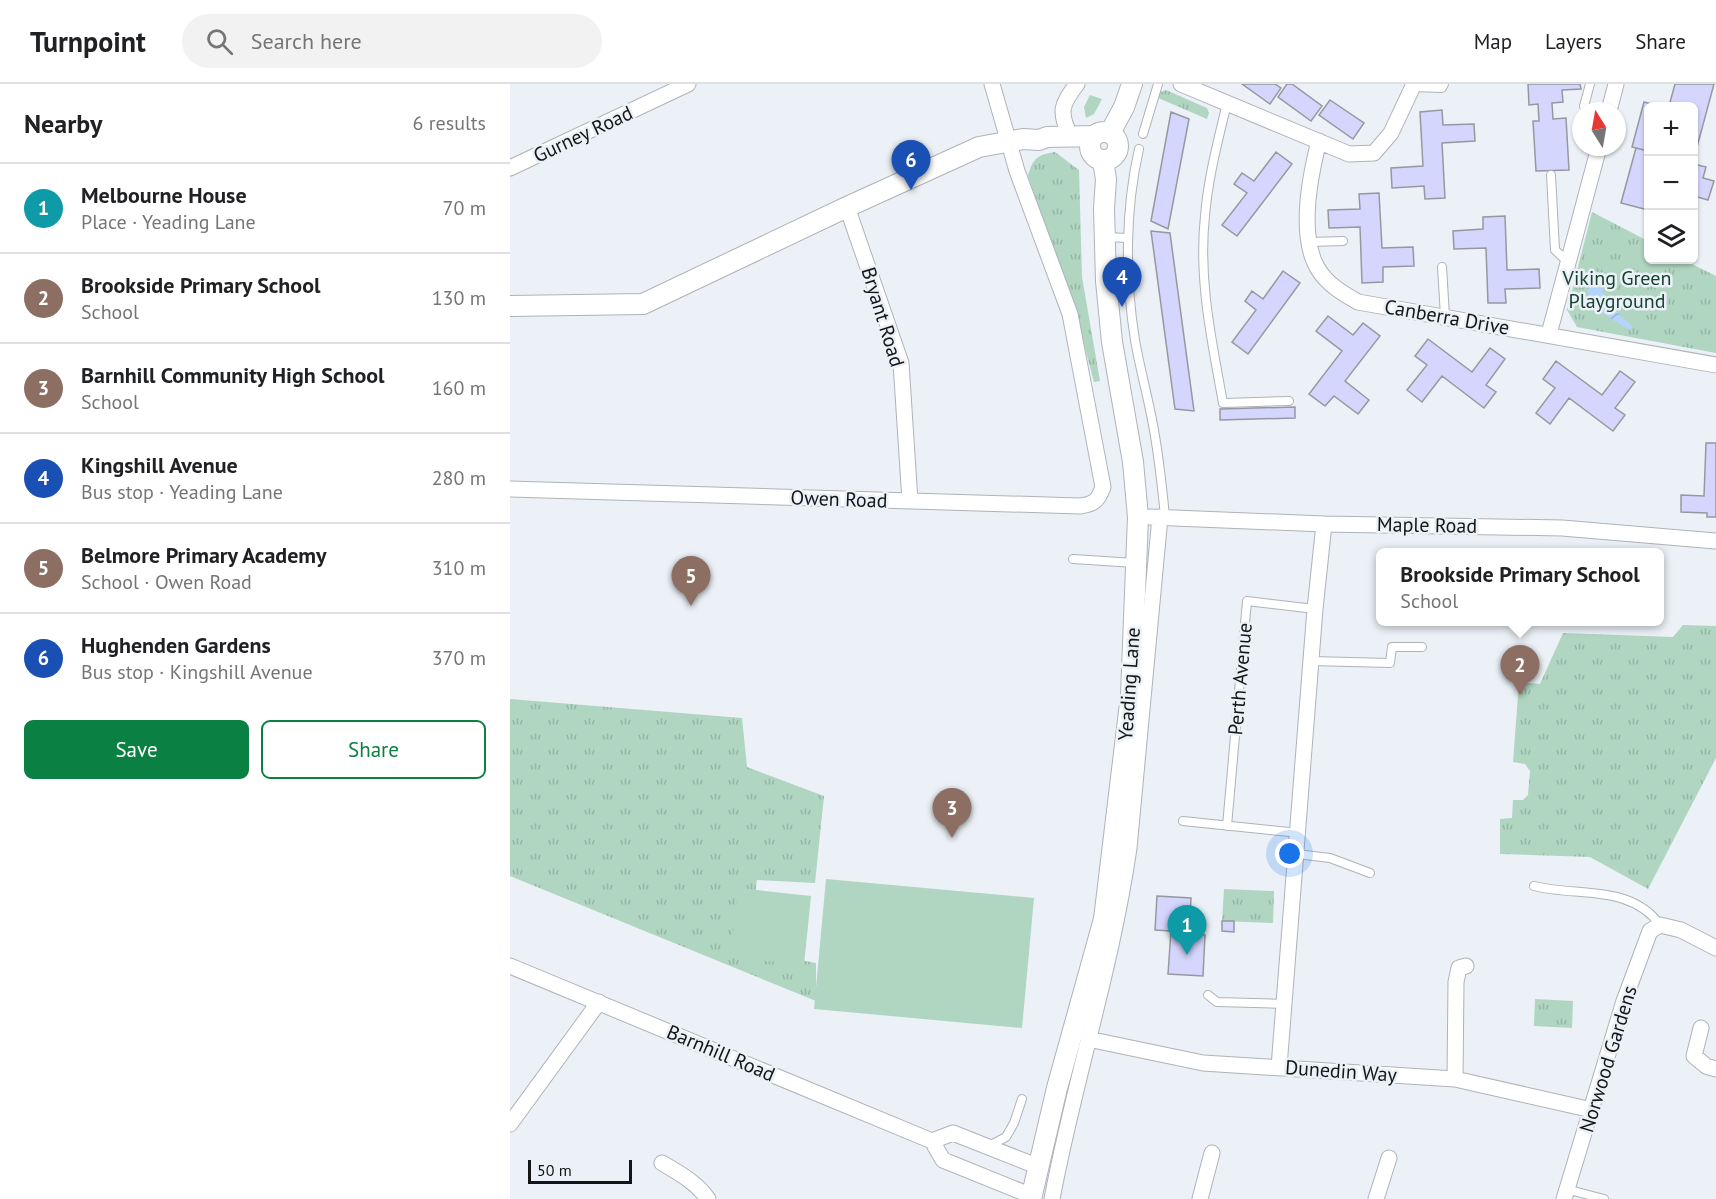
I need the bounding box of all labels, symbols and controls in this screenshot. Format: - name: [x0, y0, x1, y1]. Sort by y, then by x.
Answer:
- search box: [182, 14, 602, 68]
- text: Turnpoint: [30, 23, 146, 60]
- icon: search: [203, 25, 236, 58]
- text: Search here: [251, 27, 362, 55]
- text: Map: [1474, 28, 1512, 55]
- text: Layers: [1545, 28, 1602, 55]
- text: Share: [1635, 28, 1686, 55]
- street label: Gurney Road: [529, 100, 637, 168]
- north arrow: [1572, 102, 1626, 156]
- map controls: [1644, 102, 1698, 264]
- button: +: [1644, 102, 1698, 156]
- text: Nearby: [24, 107, 102, 140]
- text: 6 results: [413, 110, 486, 136]
- pin: 6: [892, 141, 930, 190]
- button: −: [1644, 156, 1698, 210]
- text: Melbourne House: [81, 181, 247, 209]
- text: 1: [38, 195, 49, 221]
- text: 70 m: [443, 195, 486, 221]
- text: Place · Yeading Lane: [81, 209, 256, 235]
- button: layers: [1644, 210, 1698, 264]
- pin: 4: [1102, 258, 1142, 307]
- street label: Bryant Road: [855, 264, 911, 370]
- park label: Viking Green Playground: [1562, 265, 1671, 314]
- text: Brookside Primary School: [81, 271, 320, 299]
- text: 2: [38, 285, 49, 311]
- text: 130 m: [432, 285, 486, 311]
- street label: Canberra Drive: [1382, 293, 1512, 341]
- text: School: [81, 299, 139, 325]
- text: Barnhill Community High School: [81, 361, 385, 389]
- text: 3: [38, 375, 49, 401]
- text: 160 m: [432, 375, 486, 401]
- text: School: [81, 389, 139, 415]
- text: Kingshill Avenue: [81, 451, 238, 479]
- text: 4: [38, 465, 49, 491]
- text: 280 m: [432, 465, 486, 491]
- text: Bus stop · Yeading Lane: [81, 479, 283, 505]
- street label: Owen Road: [790, 484, 888, 514]
- street label: Maple Road: [1377, 511, 1477, 539]
- text: Belmore Primary Academy: [81, 541, 327, 569]
- popup: [1376, 548, 1664, 626]
- text: 5: [38, 555, 49, 581]
- text: 310 m: [432, 555, 486, 581]
- pin: 5: [672, 556, 711, 606]
- text: Brookside Primary School: [1400, 560, 1640, 588]
- text: School · Owen Road: [81, 569, 252, 595]
- text: School: [1400, 588, 1458, 614]
- street label: Perth Avenue: [1222, 622, 1258, 736]
- street label: Yeading Lane: [1112, 626, 1146, 742]
- text: Hughenden Gardens: [81, 631, 271, 659]
- text: 6: [38, 645, 49, 671]
- text: 370 m: [432, 645, 486, 671]
- pin: 2: [1500, 646, 1540, 695]
- text: Bus stop · Kingshill Avenue: [81, 659, 313, 685]
- button: Save: [24, 720, 249, 779]
- button: Share: [261, 720, 486, 779]
- pin: 3: [932, 788, 972, 838]
- your location: [1275, 839, 1304, 868]
- pin: 1: [1168, 906, 1206, 955]
- street label: Norwood Gardens: [1573, 982, 1643, 1136]
- street label: Barnhill Road: [663, 1019, 779, 1087]
- street label: Dunedin Way: [1284, 1054, 1398, 1088]
- scale bar: [528, 1157, 632, 1184]
- text: 50 m: [537, 1160, 572, 1180]

